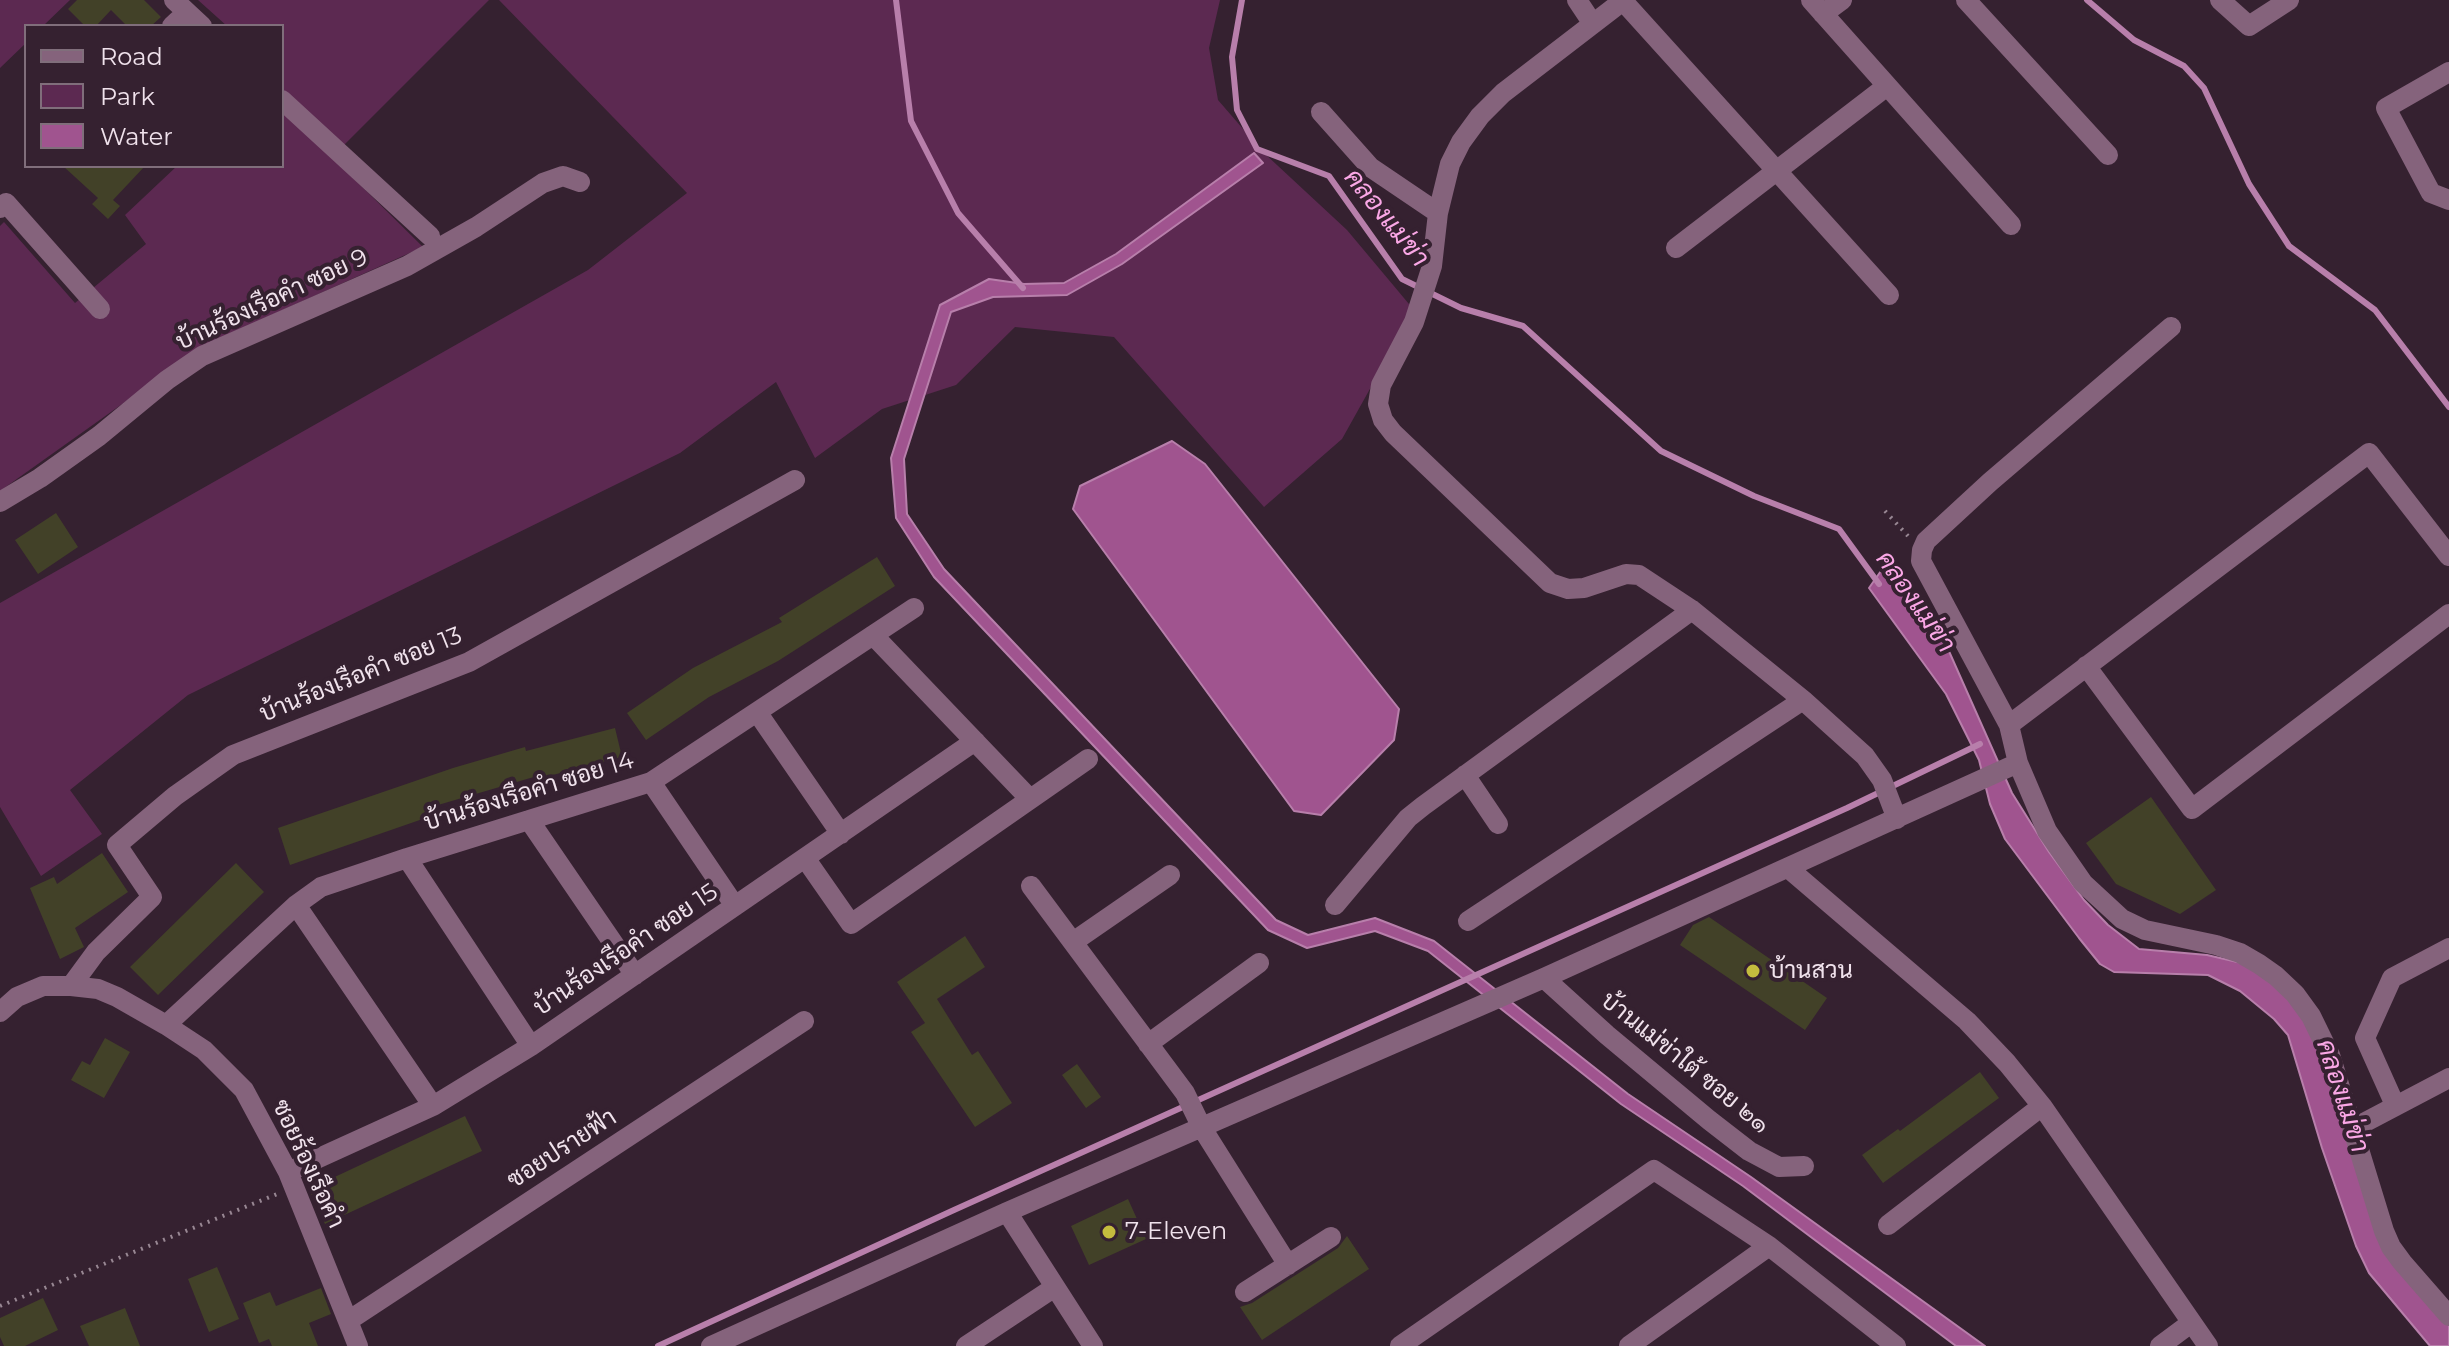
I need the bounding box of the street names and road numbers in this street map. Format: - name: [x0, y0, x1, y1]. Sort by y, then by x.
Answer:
- street label: บ้านร้องเรือคำ ซอย 9: [172, 243, 372, 357]
- street label: บ้านร้องเรือคำ ซอย 13: [256, 621, 466, 729]
- street label: บ้านร้องเรือคำ ซอย 14: [421, 746, 637, 838]
- street label: บ้านร้องเรือคำ ซอย 15: [529, 878, 723, 1022]
- street label: บ้านแม่ข่าใต้ ซอย ๒๑: [1595, 986, 1775, 1140]
- street label: ซอยร้องเรือคำ: [266, 1095, 350, 1233]
- street label: ซอยปรายฟ้า: [502, 1103, 622, 1195]

